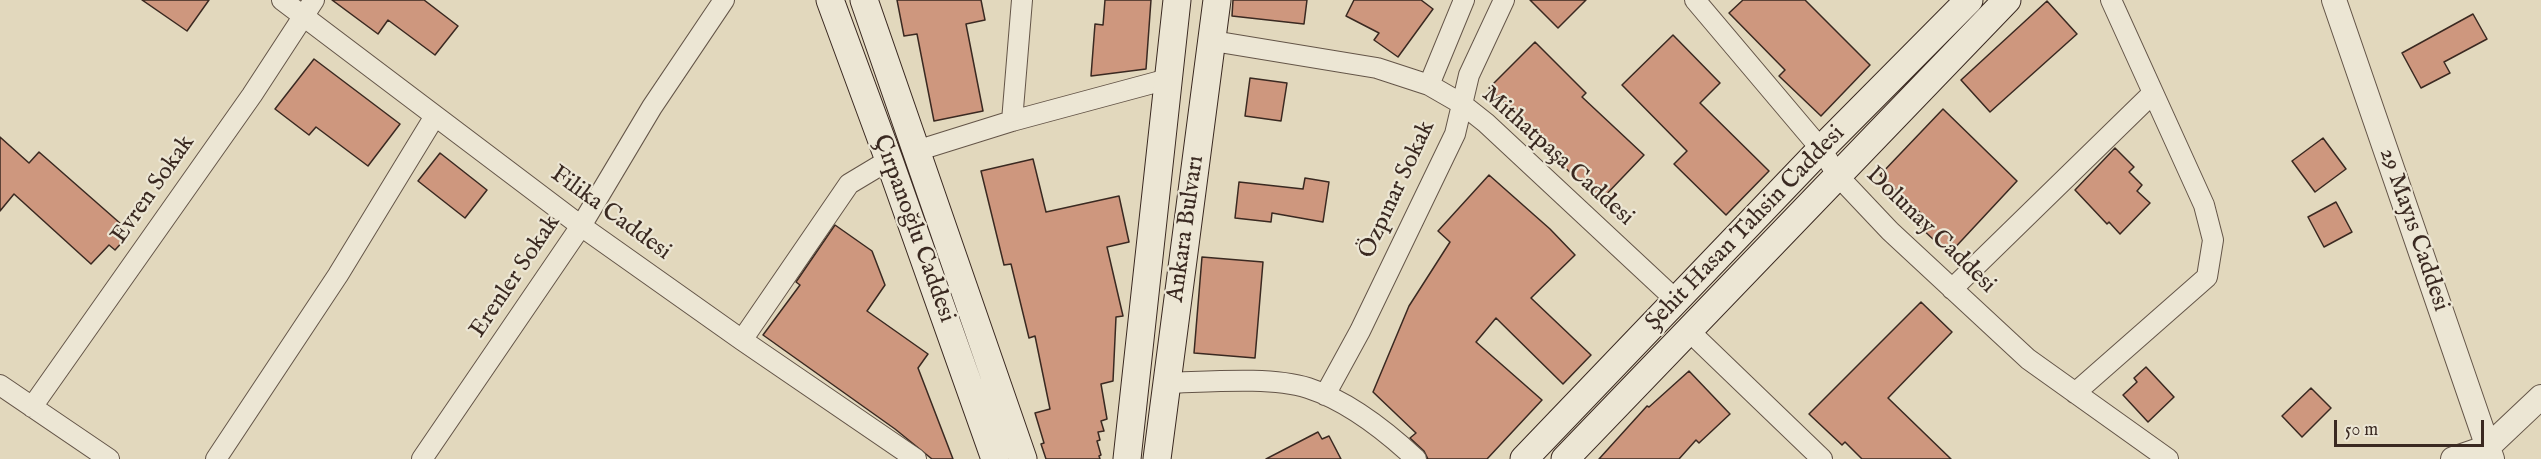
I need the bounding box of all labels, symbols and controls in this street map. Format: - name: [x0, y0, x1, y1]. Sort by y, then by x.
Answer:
- street label: Mithatpaşa Caddesi: [1475, 81, 1639, 233]
- street label: Özpınar Sokak: [1354, 116, 1442, 264]
- street label: Şehit Hasan Tahsin Caddesi: [1640, 120, 1852, 338]
- street label: Evren Sokak: [106, 130, 202, 250]
- street label: Çırpanoğlu Caddesi: [866, 131, 960, 327]
- street label: 29 Mayıs Caddesi: [2372, 145, 2454, 315]
- street label: Ankara Bulvarı: [1162, 154, 1212, 304]
- street label: Filika Caddesi: [544, 161, 676, 267]
- street label: Dolunay Caddesi: [1859, 162, 2001, 300]
- street label: Erenler Sokak: [464, 210, 568, 344]
- scale bar: [2337, 408, 2487, 446]
- text: 50 m: [2345, 419, 2378, 442]

